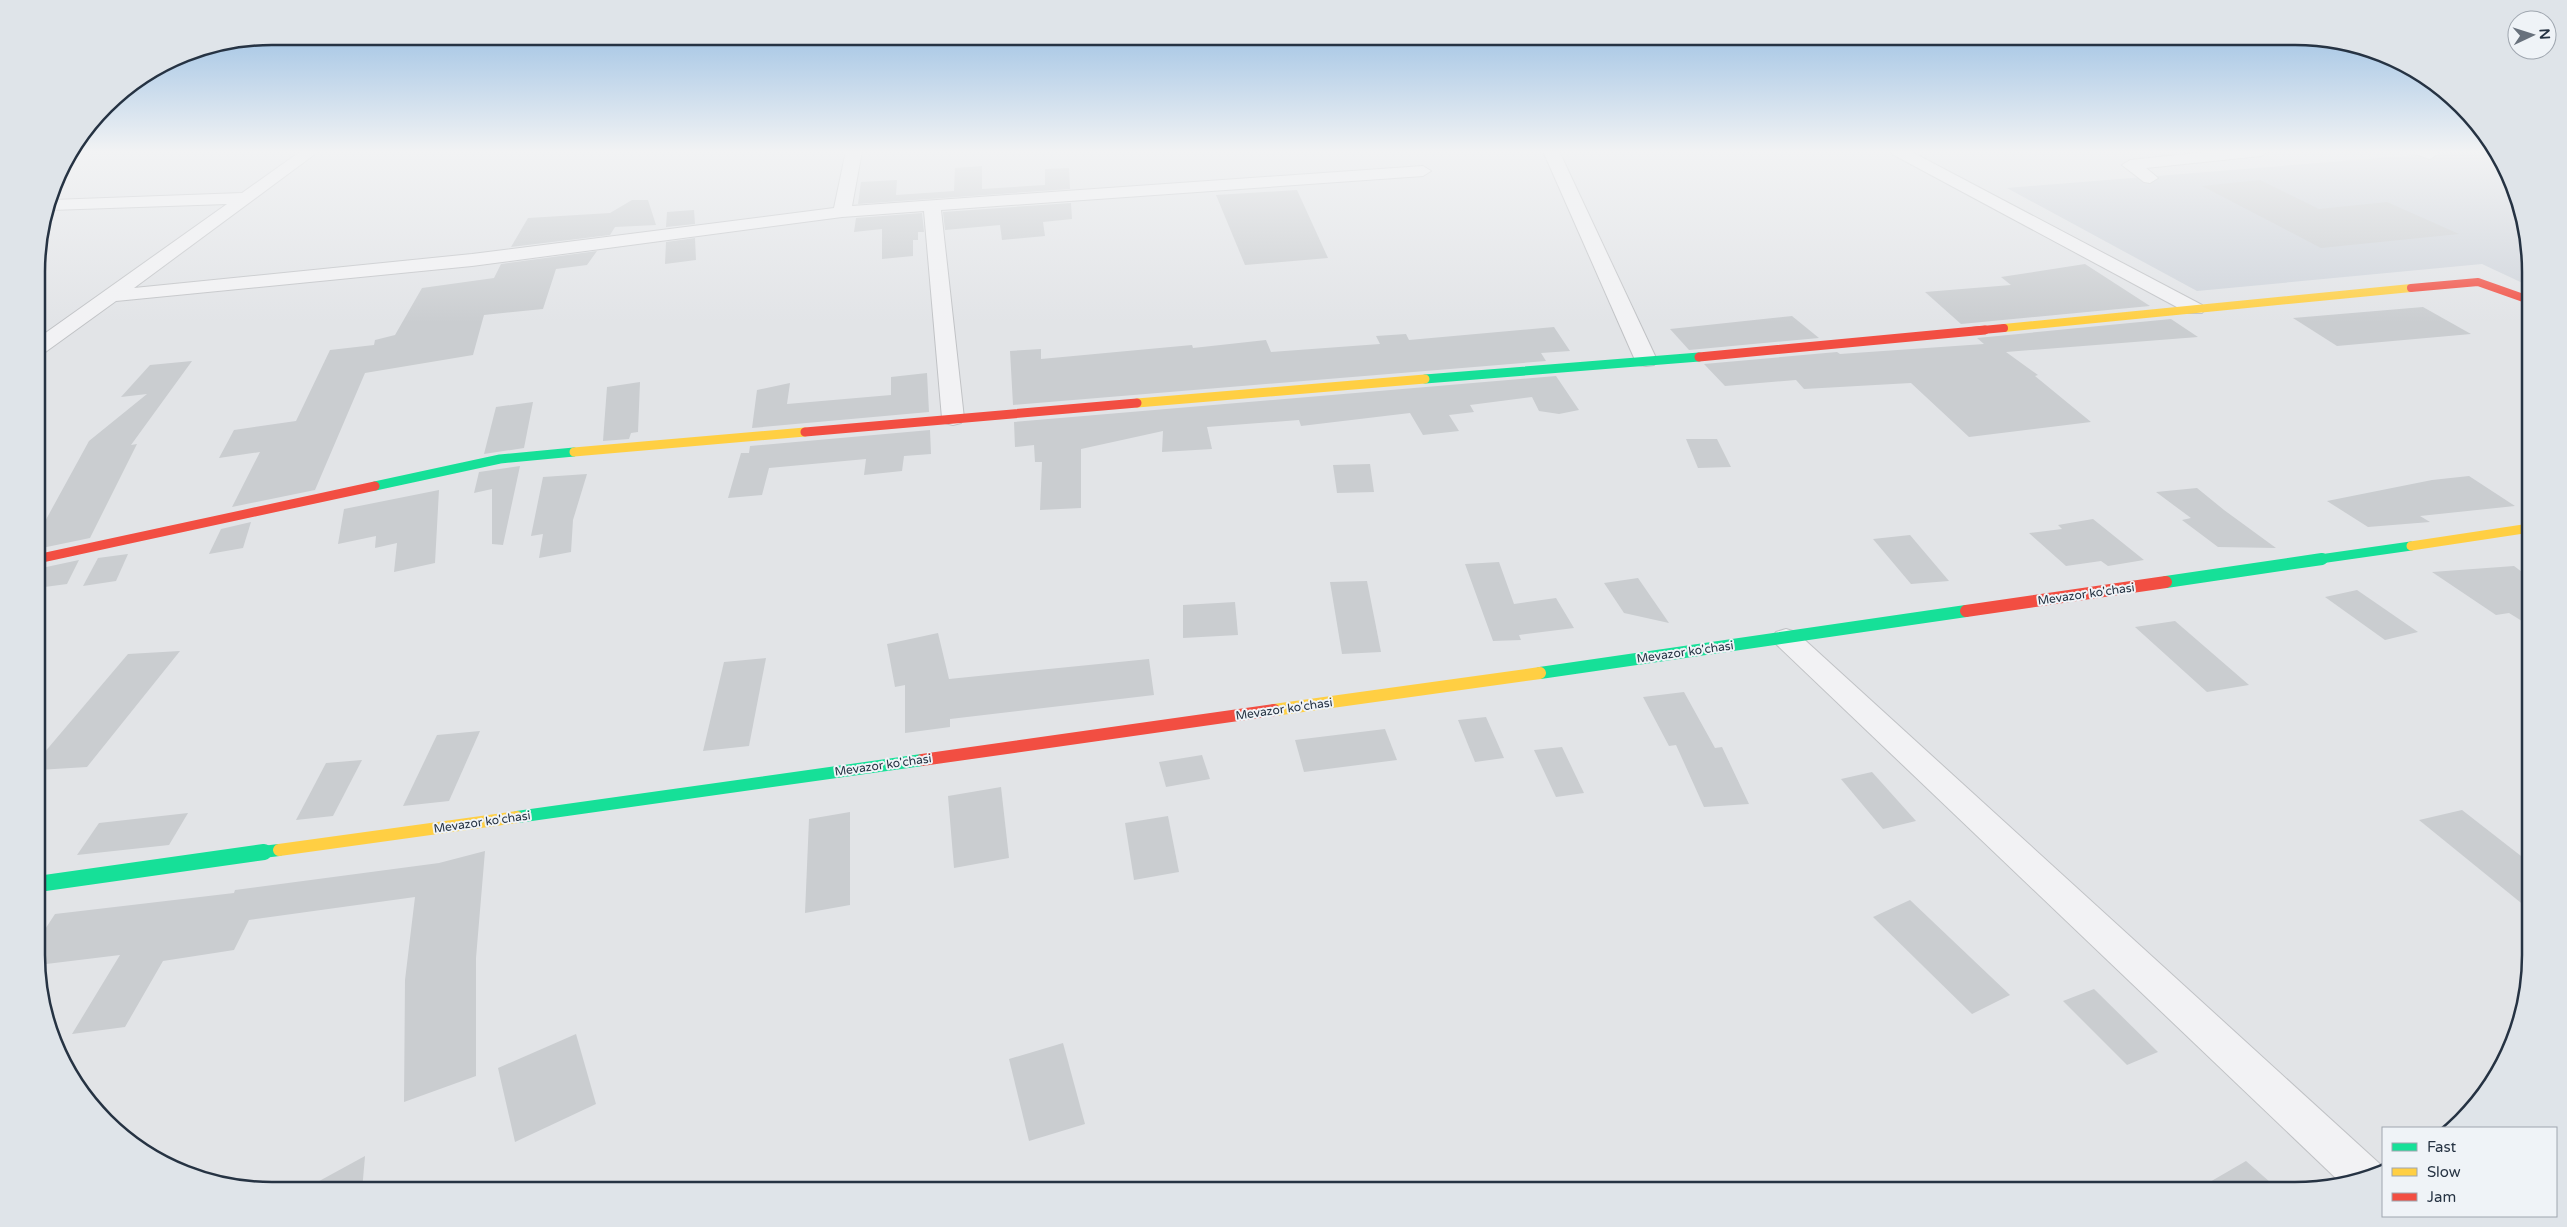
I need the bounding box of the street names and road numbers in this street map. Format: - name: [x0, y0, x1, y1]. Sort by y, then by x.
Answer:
- street label: Mevazor ko'chasi: [2037, 580, 2135, 608]
- street label: Mevazor ko'chasi: [1636, 638, 1734, 666]
- street label: Mevazor ko'chasi: [1235, 695, 1333, 723]
- street label: Mevazor ko'chasi: [834, 751, 932, 779]
- street label: Mevazor ko'chasi: [433, 808, 531, 836]

